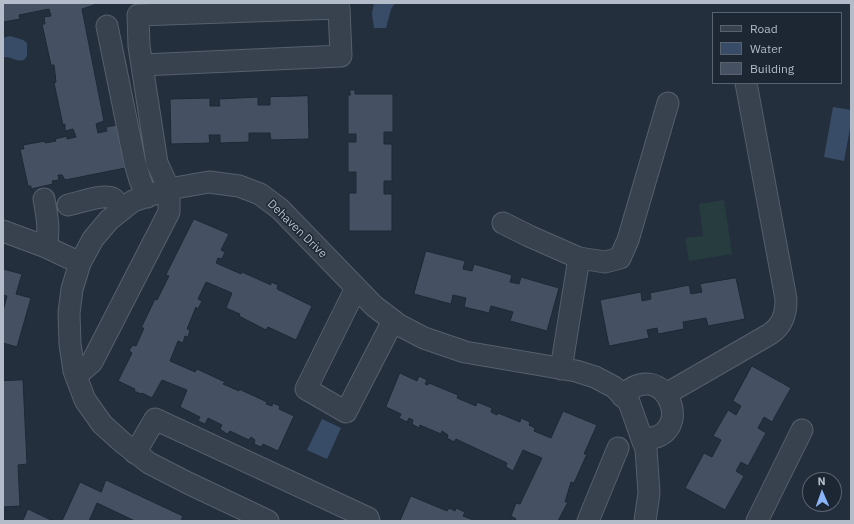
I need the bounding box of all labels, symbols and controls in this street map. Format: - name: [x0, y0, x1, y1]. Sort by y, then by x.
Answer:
- legend: [712, 12, 842, 84]
- text: Road: [750, 21, 778, 36]
- text: Water: [750, 41, 782, 56]
- text: Building: [750, 61, 794, 76]
- street label: Dehaven Drive: [264, 197, 330, 261]
- north arrow: [802, 472, 842, 512]
- text: N: [817, 474, 826, 488]

